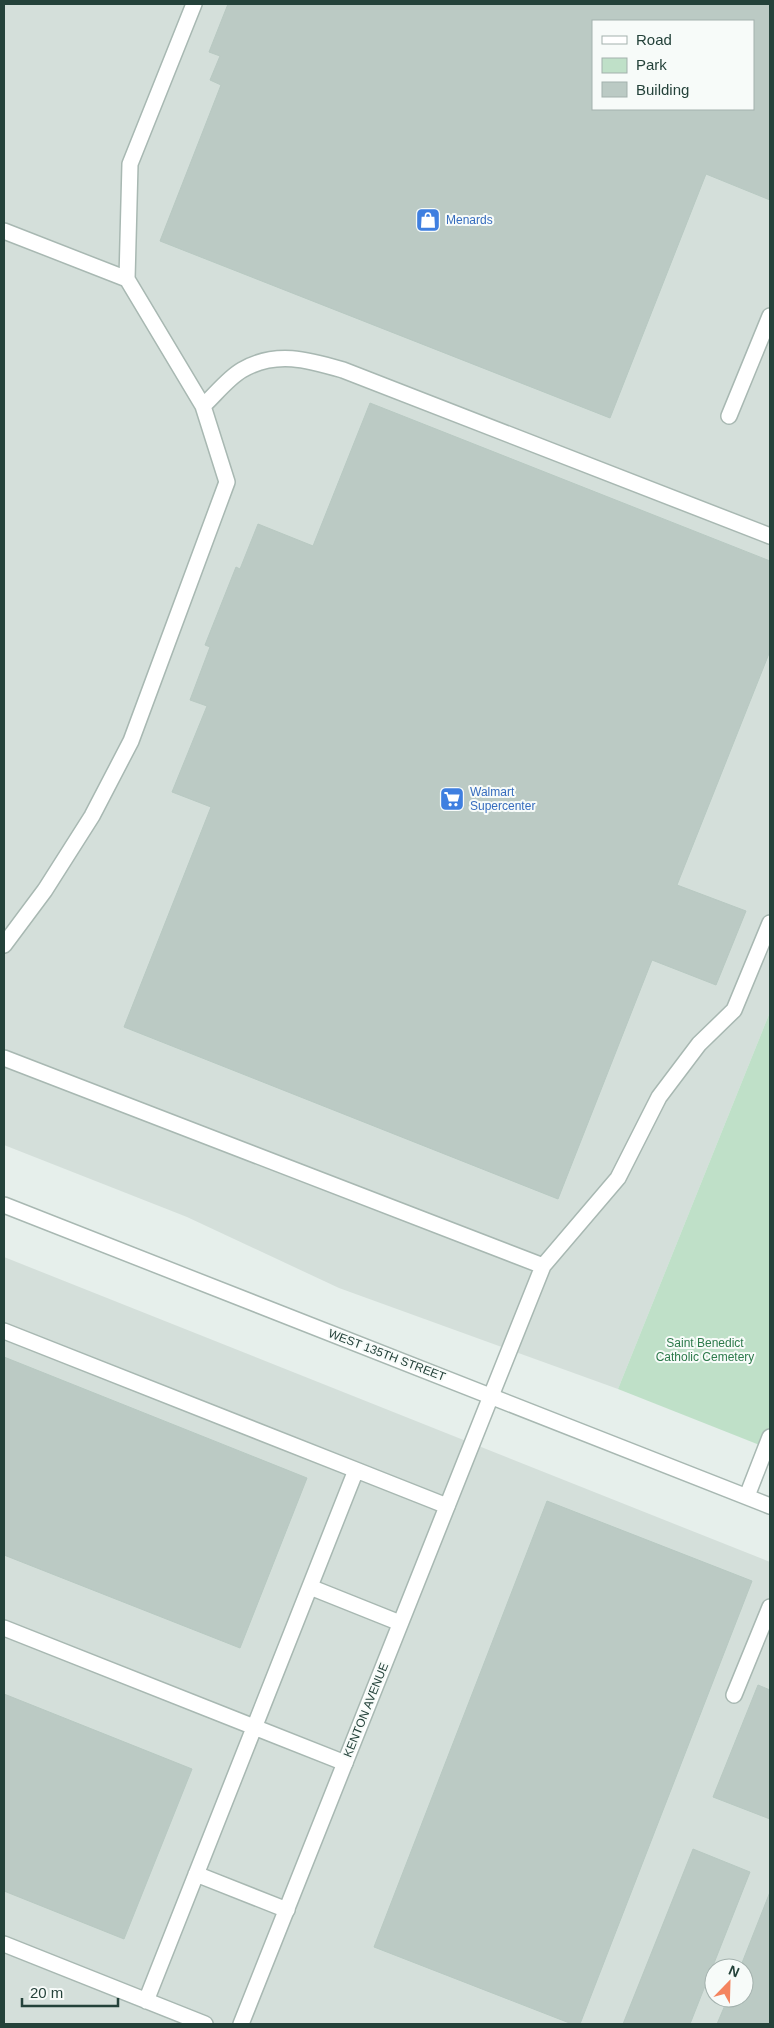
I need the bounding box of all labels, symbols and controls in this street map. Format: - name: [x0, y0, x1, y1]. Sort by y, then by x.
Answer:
- legend: [592, 20, 754, 110]
- text: Road: [636, 31, 672, 48]
- text: Park: [636, 56, 667, 73]
- text: Building: [636, 81, 689, 98]
- shop icon: Menards: [415, 207, 441, 233]
- place label: Menards: [446, 213, 493, 227]
- place label: Walmart Supercenter: [470, 785, 535, 813]
- supermarket icon: Walmart Supercenter: [439, 786, 465, 812]
- street label: WEST 135TH STREET: [326, 1326, 448, 1384]
- park label: Saint Benedict Catholic Cemetery: [656, 1336, 754, 1364]
- street label: KENTON AVENUE: [341, 1661, 391, 1759]
- north arrow: [704, 1958, 754, 2008]
- text: N: [726, 1962, 742, 1980]
- scale bar: [22, 1976, 119, 2008]
- text: 20 m: [30, 1984, 63, 2001]

